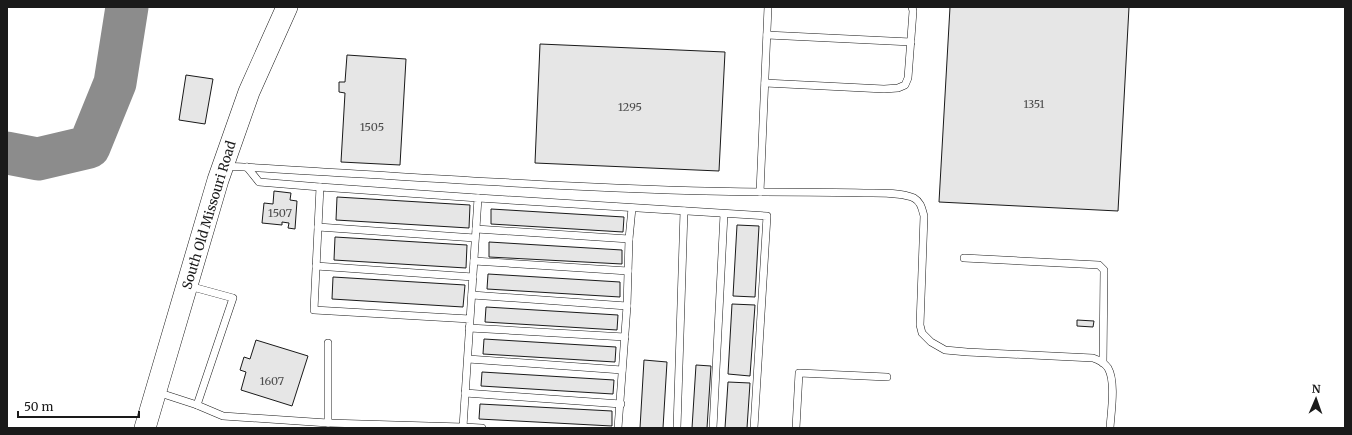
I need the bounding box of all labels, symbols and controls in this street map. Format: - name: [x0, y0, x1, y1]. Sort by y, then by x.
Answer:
- house number: 1351: [1023, 97, 1045, 111]
- house number: 1295: [618, 100, 642, 114]
- house number: 1505: [360, 120, 384, 134]
- street label: South Old Missouri Road: [178, 138, 240, 291]
- house number: 1507: [268, 206, 292, 220]
- house number: 1607: [260, 374, 284, 388]
- north arrow: [1296, 379, 1336, 419]
- text: N: [1312, 382, 1321, 396]
- scale bar: [18, 393, 139, 419]
- text: 50 m: [24, 399, 53, 414]

